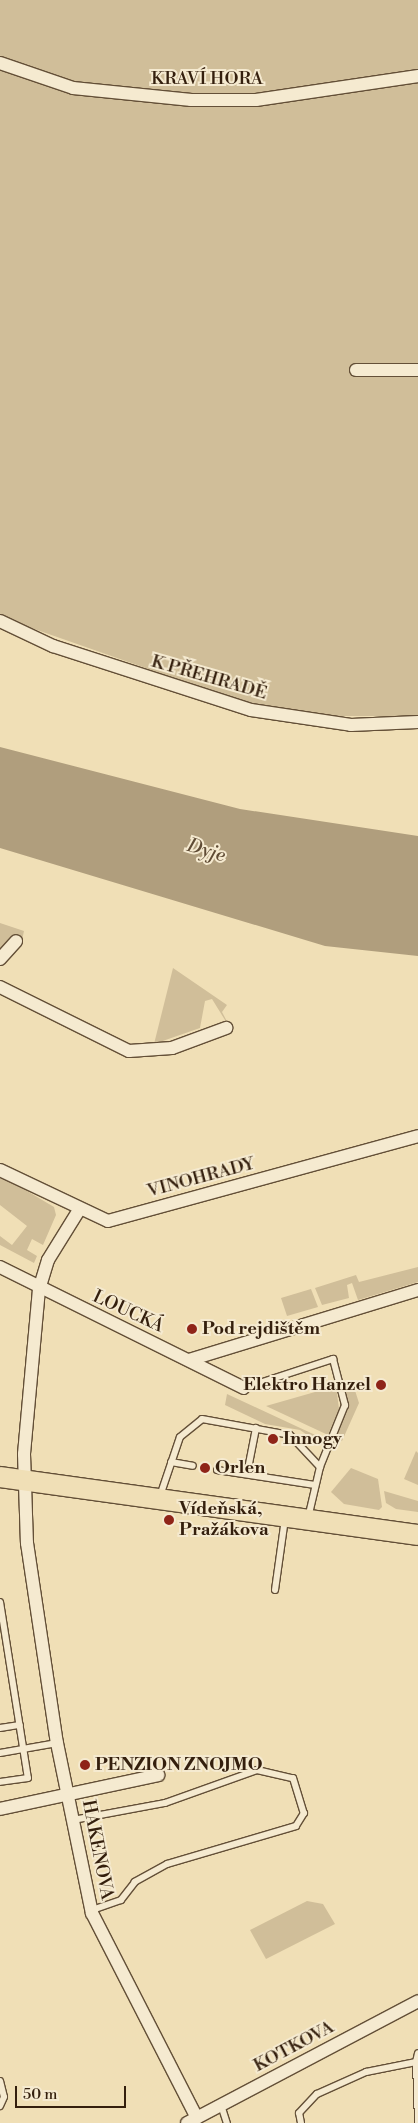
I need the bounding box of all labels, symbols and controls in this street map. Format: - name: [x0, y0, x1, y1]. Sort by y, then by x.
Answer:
- street label: KRAVÍ HORA: [151, 68, 263, 90]
- street label: K PŘEHRADĚ: [149, 651, 269, 705]
- water label: Dyje: [184, 834, 228, 868]
- street label: VINOHRADY: [145, 1153, 257, 1203]
- street label: LOUCKÁ: [89, 1286, 167, 1338]
- place label: Pod rejdištěm: [202, 1318, 320, 1340]
- marker: Pod rejdištěm: [186, 1323, 198, 1335]
- place label: Elektro Hanzel: [243, 1374, 371, 1396]
- marker: Elektro Hanzel: [375, 1379, 387, 1391]
- place label: Innogy: [283, 1428, 342, 1450]
- marker: Innogy: [267, 1433, 279, 1445]
- place label: Orlen: [215, 1457, 265, 1479]
- marker: Orlen: [199, 1462, 211, 1474]
- place label: Vídeňská, Pražákova: [179, 1499, 269, 1542]
- marker: Vídeňská, Pražákova: [163, 1514, 175, 1526]
- place label: PENZION ZNOJMO: [95, 1754, 262, 1776]
- marker: PENZION ZNOJMO: [79, 1759, 91, 1771]
- street label: HAKENOVA: [77, 1798, 117, 1902]
- street label: KOTKOVA: [250, 2017, 338, 2077]
- scale bar: [18, 2076, 129, 2108]
- text: 50 m: [23, 2085, 57, 2104]

